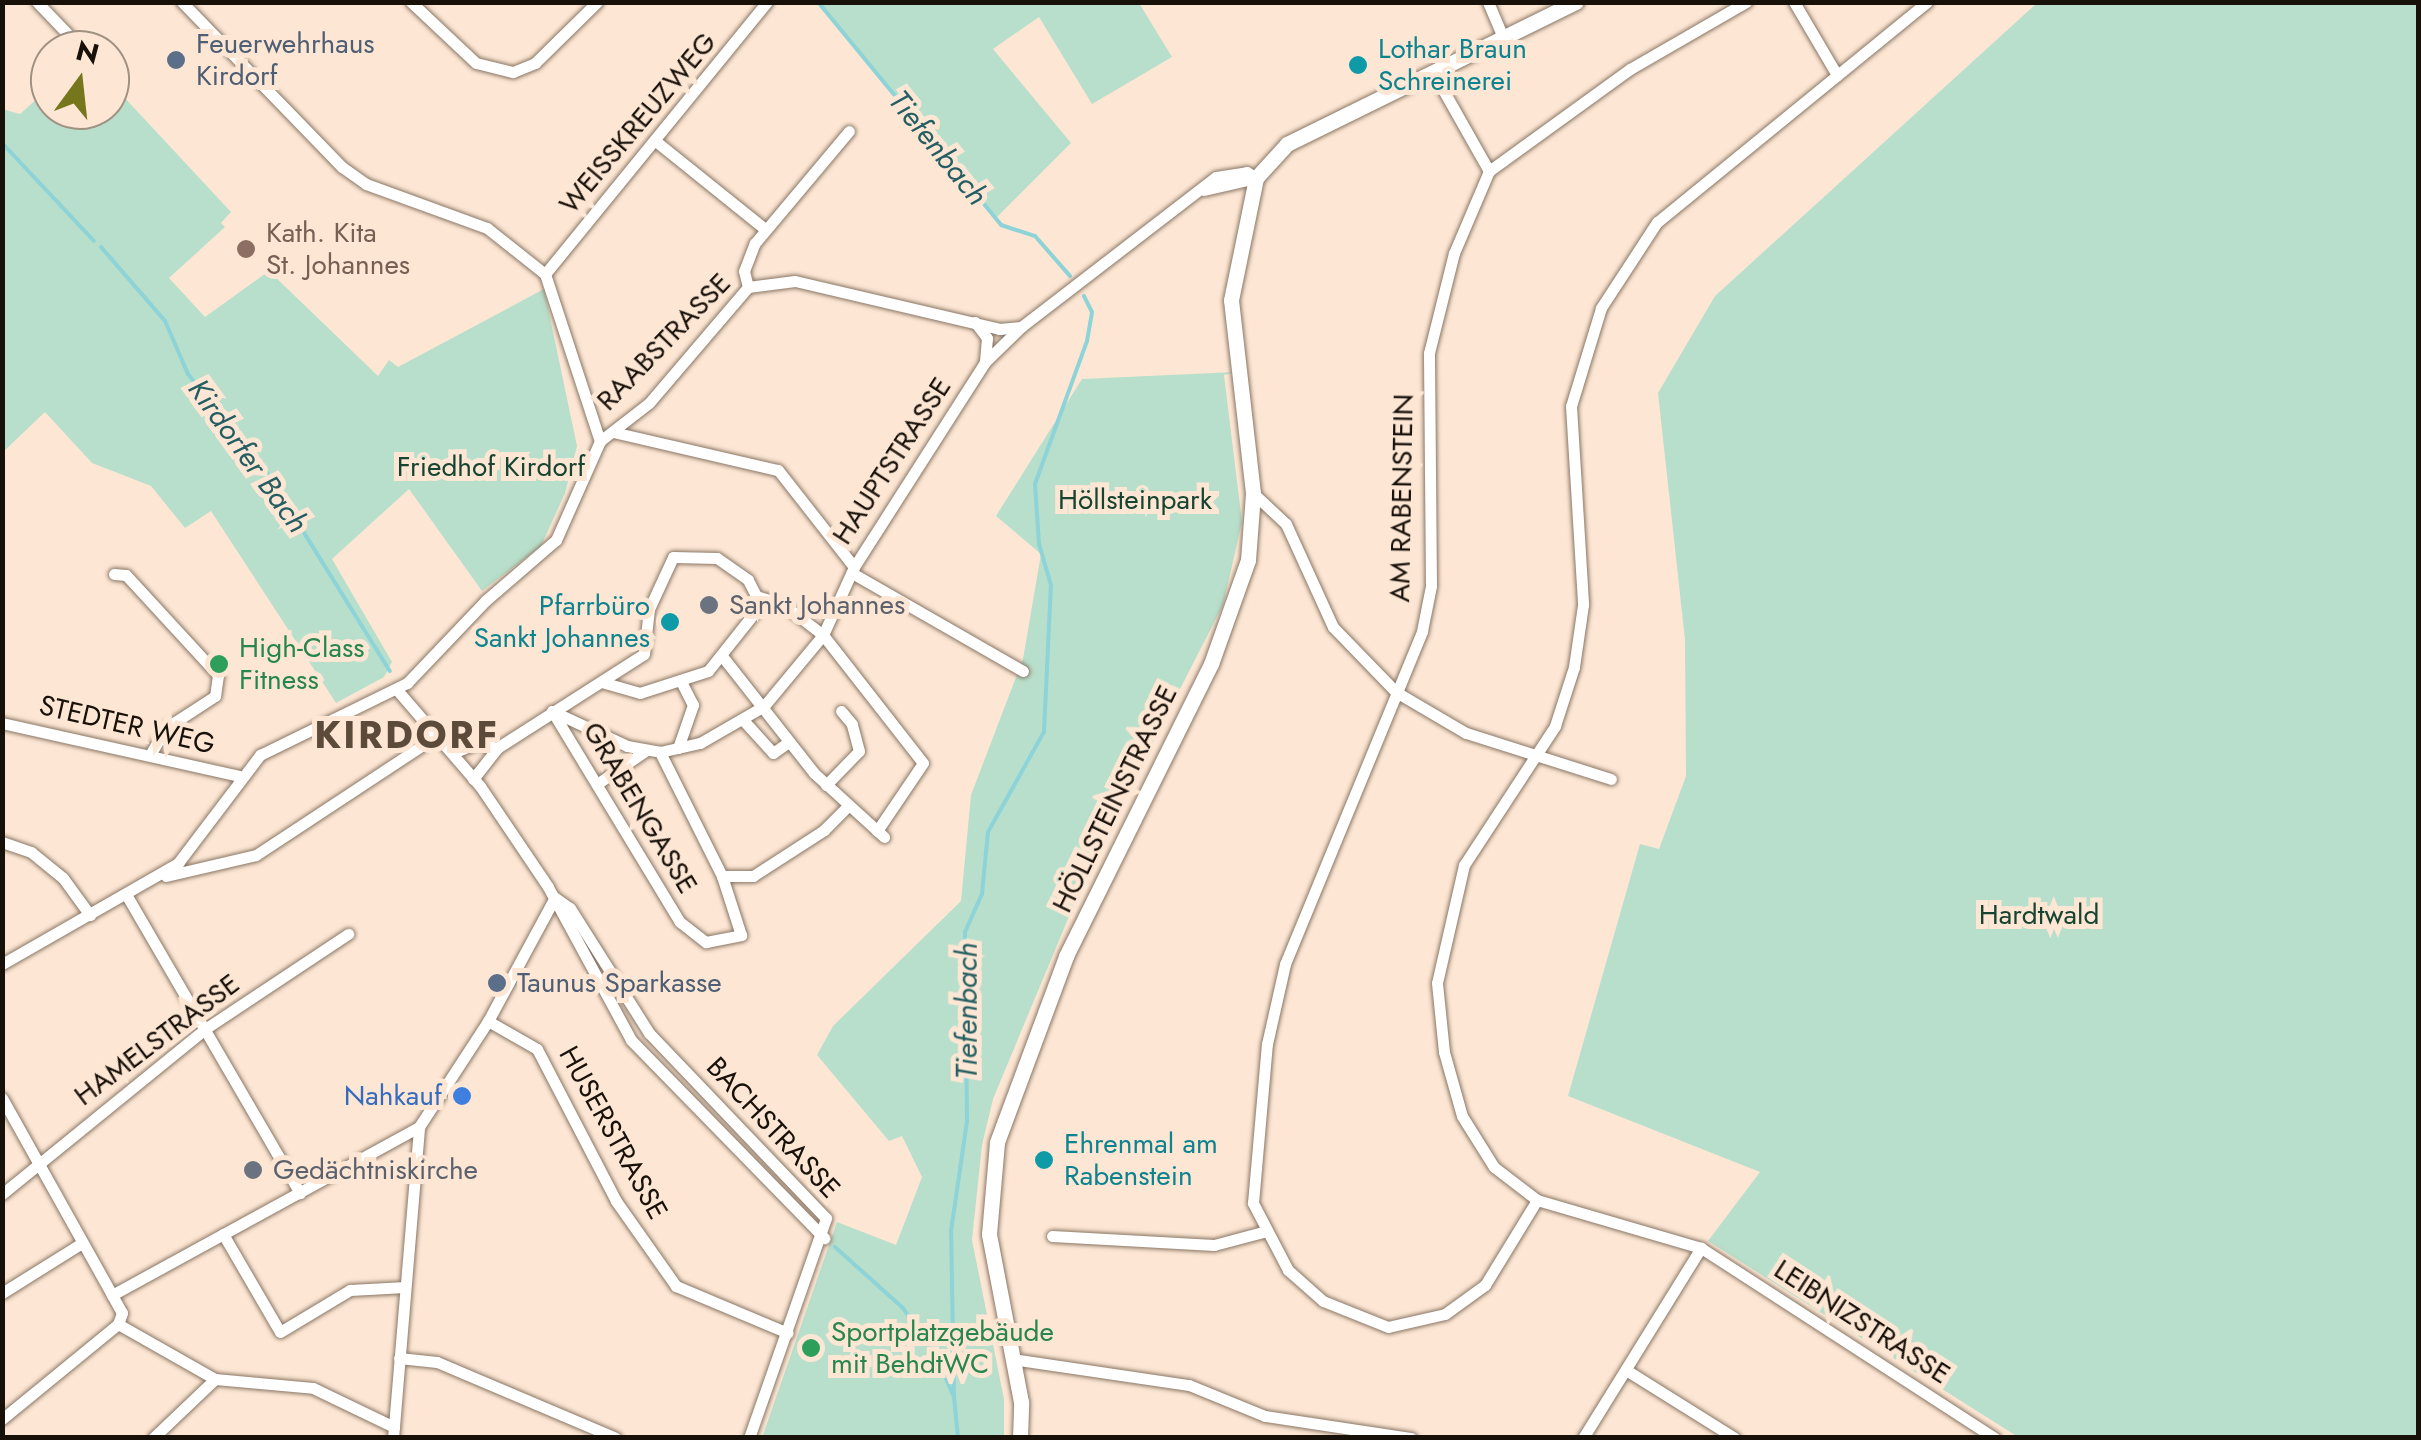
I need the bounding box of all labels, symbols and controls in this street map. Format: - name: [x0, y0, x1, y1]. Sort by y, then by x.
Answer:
- street label: WEISSKREUZWEG: [552, 26, 724, 220]
- place label: Feuerwehrhaus Kirdorf: [196, 27, 375, 93]
- north arrow: [30, 30, 130, 130]
- text: N: [71, 30, 103, 75]
- place label: Lothar Braun Schreinerei: [1378, 32, 1527, 98]
- marker: Feuerwehrhaus Kirdorf: [165, 49, 187, 71]
- marker: Lothar Braun Schreinerei: [1347, 54, 1369, 76]
- water label: Tiefenbach: [881, 83, 995, 213]
- place label: Kath. Kita St. Johannes: [266, 216, 410, 282]
- marker: Kath. Kita St. Johannes: [235, 238, 257, 260]
- street label: RAABSTRASSE: [590, 266, 738, 418]
- street label: HAUPTSTRASSE: [826, 371, 958, 551]
- water label: Kirdorfer Bach: [180, 372, 316, 540]
- street label: AM RABENSTEIN: [1383, 393, 1421, 603]
- park label: Friedhof Kirdorf: [397, 450, 585, 484]
- park label: Höllsteinpark: [1058, 483, 1212, 517]
- place label: Sankt Johannes: [729, 588, 905, 622]
- place label: Pfarrbüro Sankt Johannes: [474, 589, 650, 655]
- marker: Sankt Johannes: [698, 594, 720, 616]
- marker: Pfarrbüro Sankt Johannes: [659, 611, 681, 633]
- place label: High-Class Fitness: [239, 631, 364, 697]
- marker: High-Class Fitness: [208, 653, 230, 675]
- street label: HÖLLSTEINSTRASSE: [1045, 680, 1185, 918]
- street label: STEDTER WEG: [36, 688, 218, 762]
- district label: KIRDORF: [314, 712, 500, 758]
- street label: GRABENGASSE: [576, 716, 704, 900]
- park label: Hardtwald: [1979, 898, 2099, 932]
- water label: Tiefenbach: [949, 942, 985, 1080]
- place label: Taunus Sparkasse: [517, 966, 722, 1000]
- street label: HAMELSTRASSE: [68, 967, 246, 1113]
- marker: Taunus Sparkasse: [486, 972, 508, 994]
- street label: HUSERSTRASSE: [552, 1041, 674, 1225]
- street label: BACHSTRASSE: [699, 1050, 847, 1206]
- place label: Nahkauf: [344, 1079, 442, 1113]
- marker: Nahkauf: [451, 1085, 473, 1107]
- place label: Ehrenmal am Rabenstein: [1064, 1127, 1218, 1193]
- marker: Ehrenmal am Rabenstein: [1033, 1149, 1055, 1171]
- place label: Gedächtniskirche: [273, 1153, 478, 1187]
- marker: Gedächtniskirche: [242, 1159, 264, 1181]
- street label: LEIBNIZSTRASSE: [1768, 1253, 1956, 1391]
- place label: Sportplatzgebäude mit BehdtWC: [831, 1315, 1054, 1381]
- marker: Sportplatzgebäude mit BehdtWC: [800, 1337, 822, 1359]

